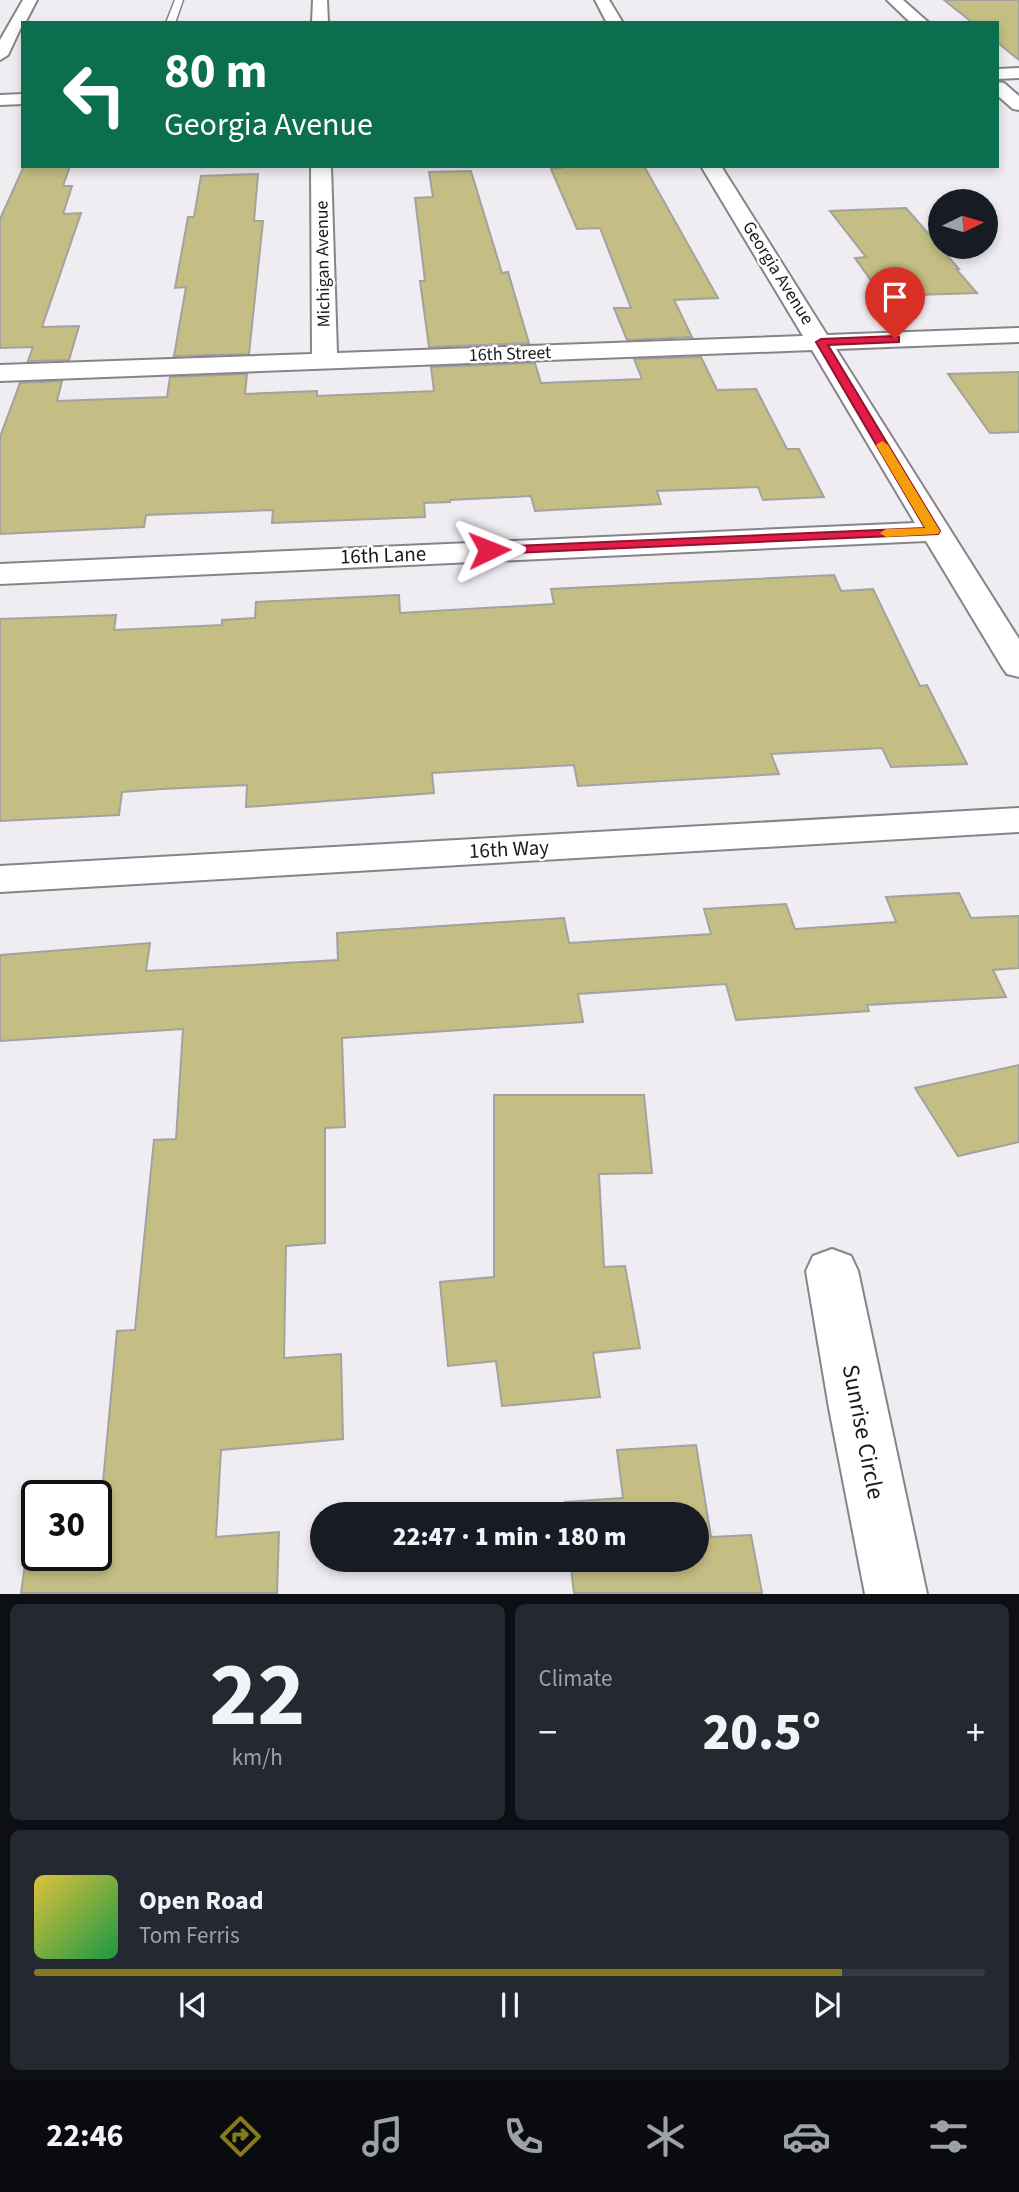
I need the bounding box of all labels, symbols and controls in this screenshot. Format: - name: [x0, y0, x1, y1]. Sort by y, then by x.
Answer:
- text: 80 m: [164, 37, 268, 107]
- icon: left: [49, 49, 140, 140]
- text: Georgia Avenue: [164, 102, 373, 148]
- north arrow: [928, 189, 998, 259]
- map controls: [928, 189, 998, 259]
- street label: Michigan Avenue: [309, 200, 337, 328]
- street label: Georgia Avenue: [736, 217, 820, 330]
- pin: [865, 267, 925, 339]
- icon: arrive: [876, 278, 914, 316]
- street label: 16th Street: [468, 340, 552, 368]
- position arrow: [452, 513, 526, 587]
- street label: 16th Lane: [339, 539, 427, 571]
- street label: 16th Way: [468, 832, 550, 866]
- street label: Sunrise Circle: [833, 1362, 893, 1502]
- speed limit sign: 30: [21, 1480, 112, 1571]
- text: 22:47 · 1 min · 180 m: [393, 1518, 626, 1555]
- text: 22: [209, 1631, 305, 1760]
- text: Climate: [539, 1662, 612, 1695]
- text: 20.5°: [702, 1696, 821, 1770]
- text: −: [539, 1706, 557, 1760]
- text: +: [966, 1706, 985, 1760]
- text: km/h: [232, 1741, 283, 1774]
- text: Open Road: [139, 1882, 264, 1919]
- text: Tom Ferris: [139, 1919, 240, 1952]
- icon: previous: [174, 1986, 212, 2024]
- icon: pause: [491, 1986, 529, 2024]
- icon: next: [808, 1986, 846, 2024]
- icon: directions: [216, 2112, 265, 2161]
- icon: music: [358, 2112, 407, 2161]
- icon: phone: [499, 2112, 548, 2161]
- icon: climate: [641, 2112, 690, 2161]
- icon: car: [782, 2112, 831, 2161]
- icon: filters: [924, 2112, 973, 2161]
- text: 22:46: [46, 2113, 123, 2159]

